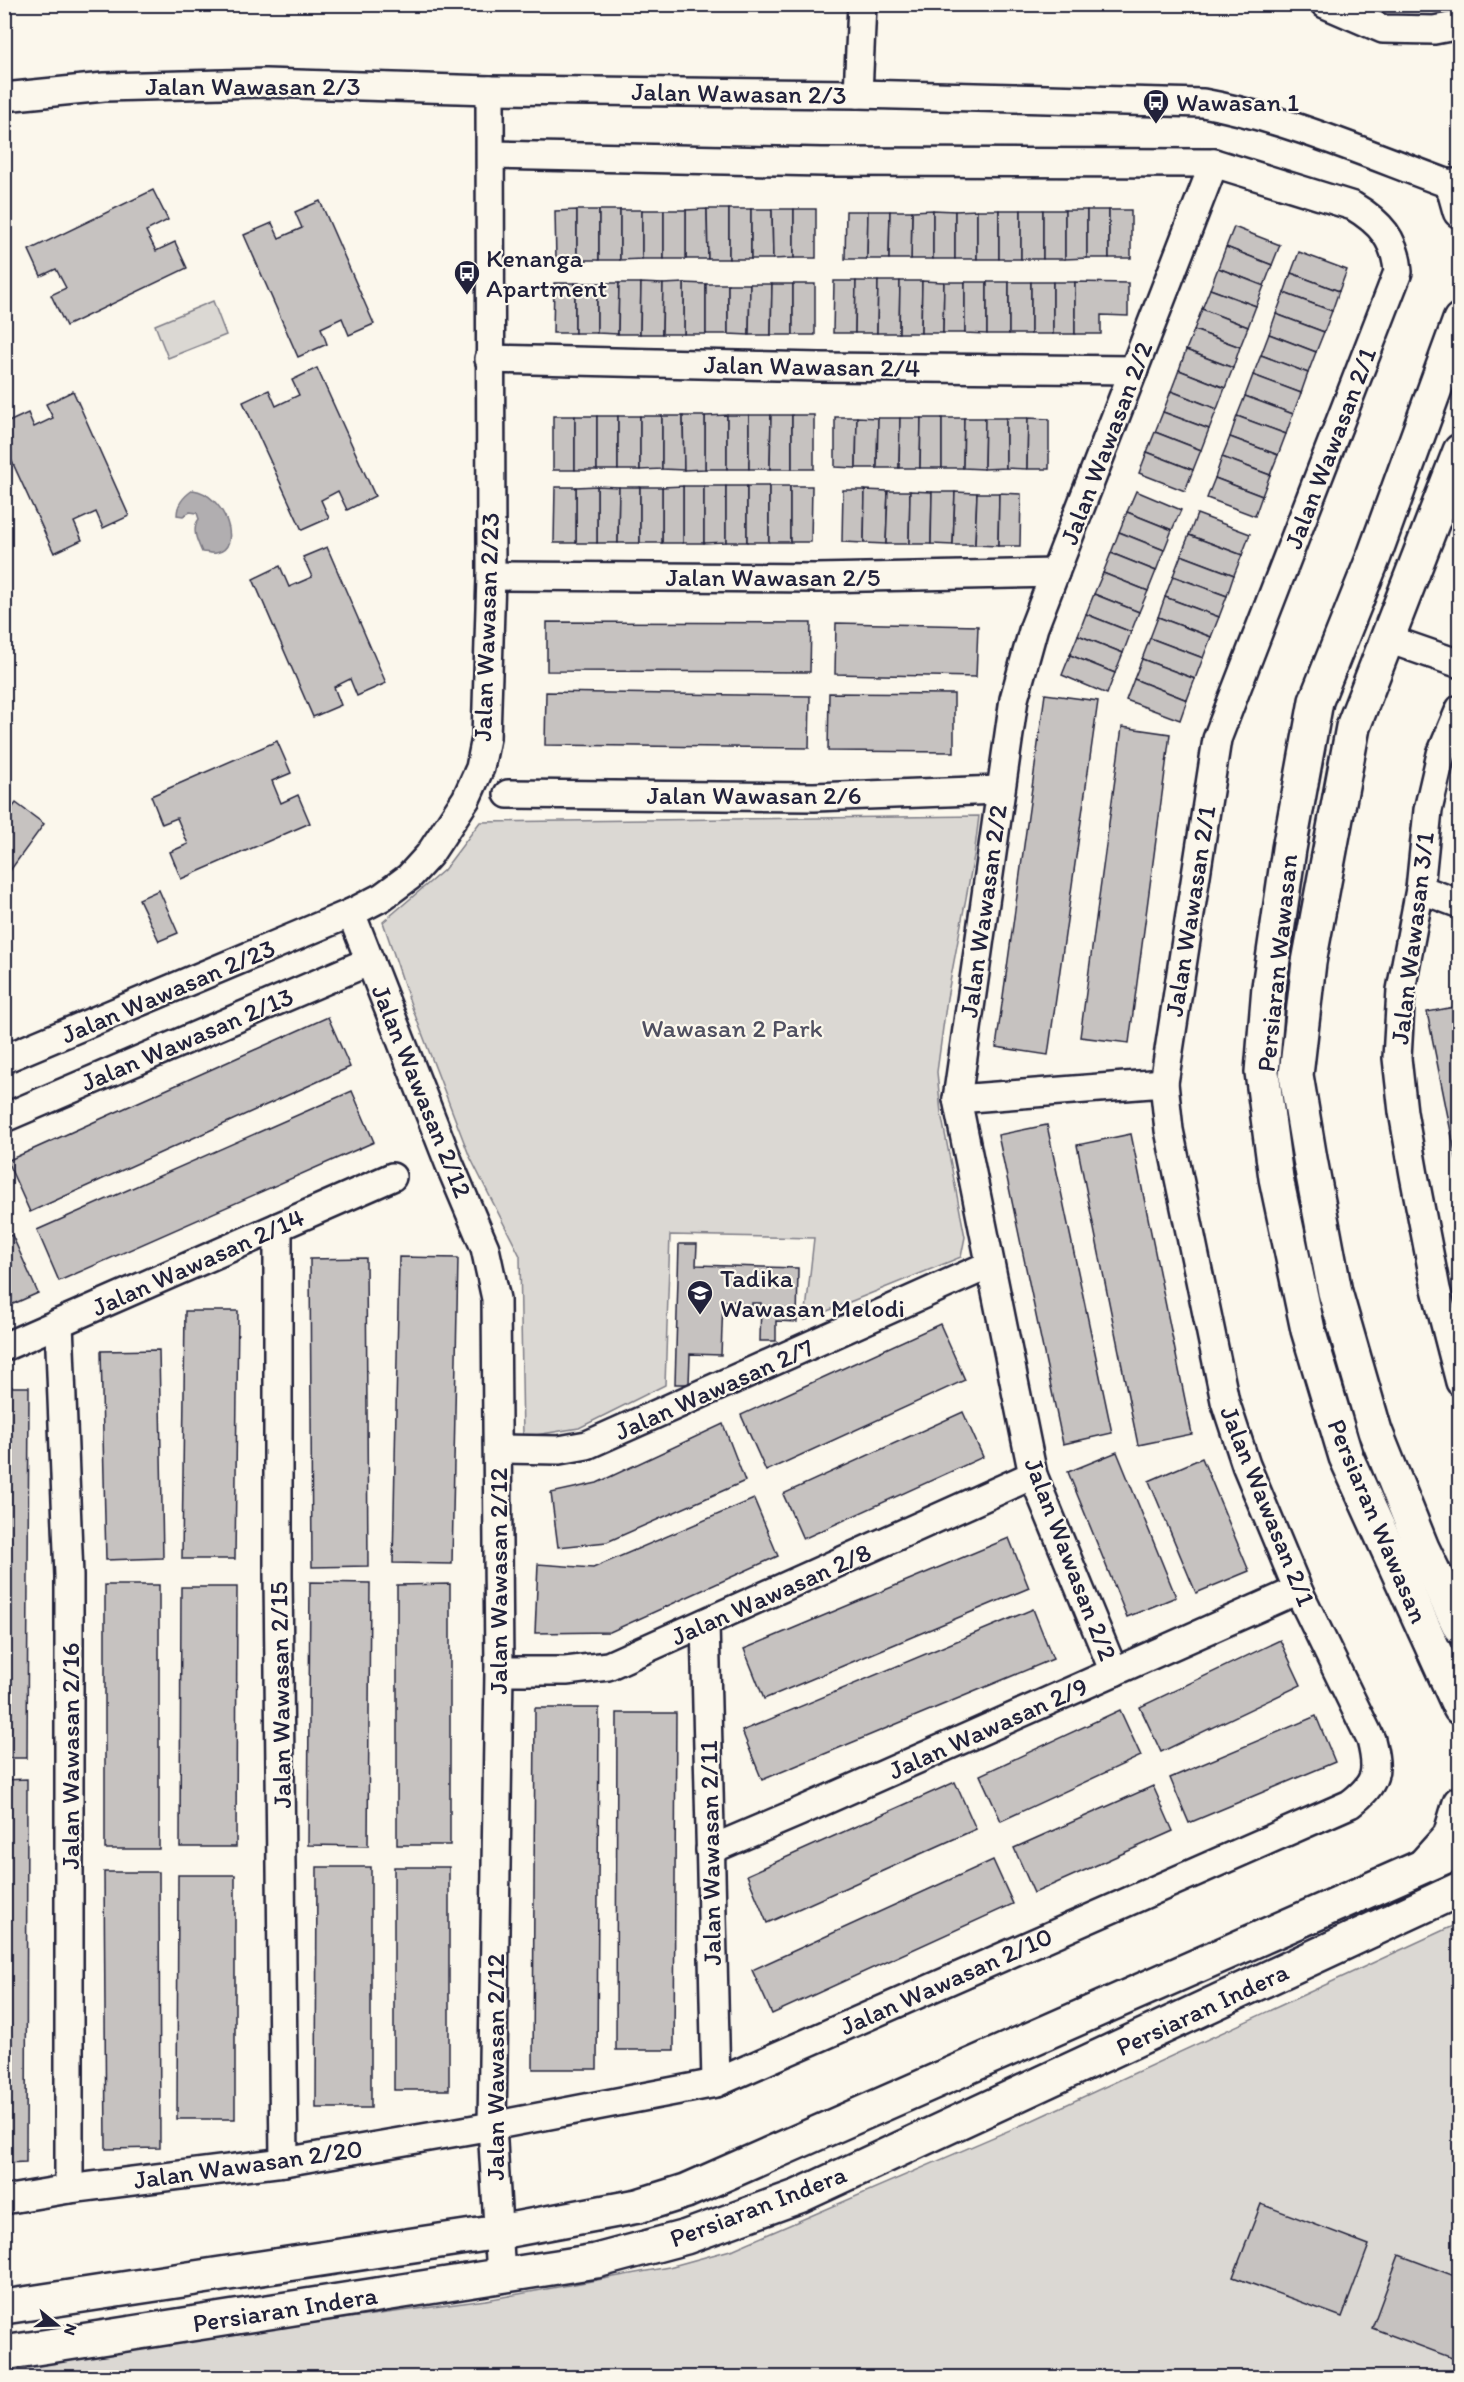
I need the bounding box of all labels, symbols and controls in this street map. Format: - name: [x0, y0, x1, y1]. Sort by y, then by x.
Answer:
- street label: Jalan Wawasan 2/3: [145, 70, 361, 102]
- street label: Jalan Wawasan 2/3: [631, 75, 847, 111]
- place label: Wawasan 1: [1176, 86, 1299, 118]
- bus stop icon: Wawasan 1: [1141, 87, 1171, 125]
- place label: Kenanga Apartment: [486, 242, 608, 304]
- bus stop icon: Kenanga Apartment: [452, 258, 482, 296]
- street label: Jalan Wawasan 2/2: [1053, 337, 1160, 549]
- street label: Jalan Wawasan 2/1: [1277, 343, 1383, 553]
- street label: Jalan Wawasan 2/4: [703, 348, 921, 384]
- street label: Jalan Wawasan 2/23: [466, 512, 506, 742]
- street label: Jalan Wawasan 2/5: [666, 561, 880, 593]
- street label: Jalan Wawasan 2/6: [647, 779, 861, 811]
- street label: Jalan Wawasan 2/2: [952, 802, 1014, 1020]
- street label: Jalan Wawasan 2/1: [1158, 803, 1222, 1019]
- street label: Jalan Wawasan 3/1: [1383, 830, 1441, 1046]
- street label: Persiaran Wawasan: [1250, 852, 1304, 1074]
- street label: Jalan Wawasan 2/23: [56, 932, 280, 1050]
- street label: Jalan Wawasan 2/13: [76, 980, 298, 1098]
- street label: Jalan Wawasan 2/12: [365, 980, 479, 1203]
- park label: Wawasan 2 Park: [641, 1012, 823, 1044]
- street label: Jalan Wawasan 2/14: [87, 1201, 309, 1323]
- place label: Tadika Wawasan Melodi: [720, 1262, 905, 1324]
- school or university icon: Tadika Wawasan Melodi: [685, 1278, 715, 1316]
- street label: Jalan Wawasan 2/7: [610, 1331, 818, 1447]
- street label: Jalan Wawasan 2/1: [1213, 1401, 1323, 1611]
- street label: Persiaran Wawasan: [1320, 1414, 1436, 1628]
- street label: Jalan Wawasan 2/2: [1018, 1453, 1125, 1665]
- street label: Jalan Wawasan 2/12: [482, 1467, 514, 1694]
- street label: Jalan Wawasan 2/8: [666, 1536, 876, 1652]
- street label: Jalan Wawasan 2/15: [262, 1581, 298, 1809]
- street label: Jalan Wawasan 2/16: [54, 1642, 86, 1870]
- street label: Jalan Wawasan 2/9: [883, 1670, 1093, 1786]
- street label: Jalan Wawasan 2/11: [692, 1740, 728, 1966]
- street label: Jalan Wawasan 2/10: [835, 1920, 1057, 2042]
- street label: Jalan Wawasan 2/12: [479, 1953, 511, 2180]
- street label: Persiaran Indera: [1111, 1955, 1294, 2063]
- street label: Jalan Wawasan 2/20: [131, 2132, 365, 2196]
- street label: Persiaran Indera: [665, 2157, 851, 2254]
- street label: Persiaran Indera: [190, 2279, 380, 2339]
- north arrow: [27, 2295, 87, 2355]
- text: N: [60, 2322, 81, 2338]

